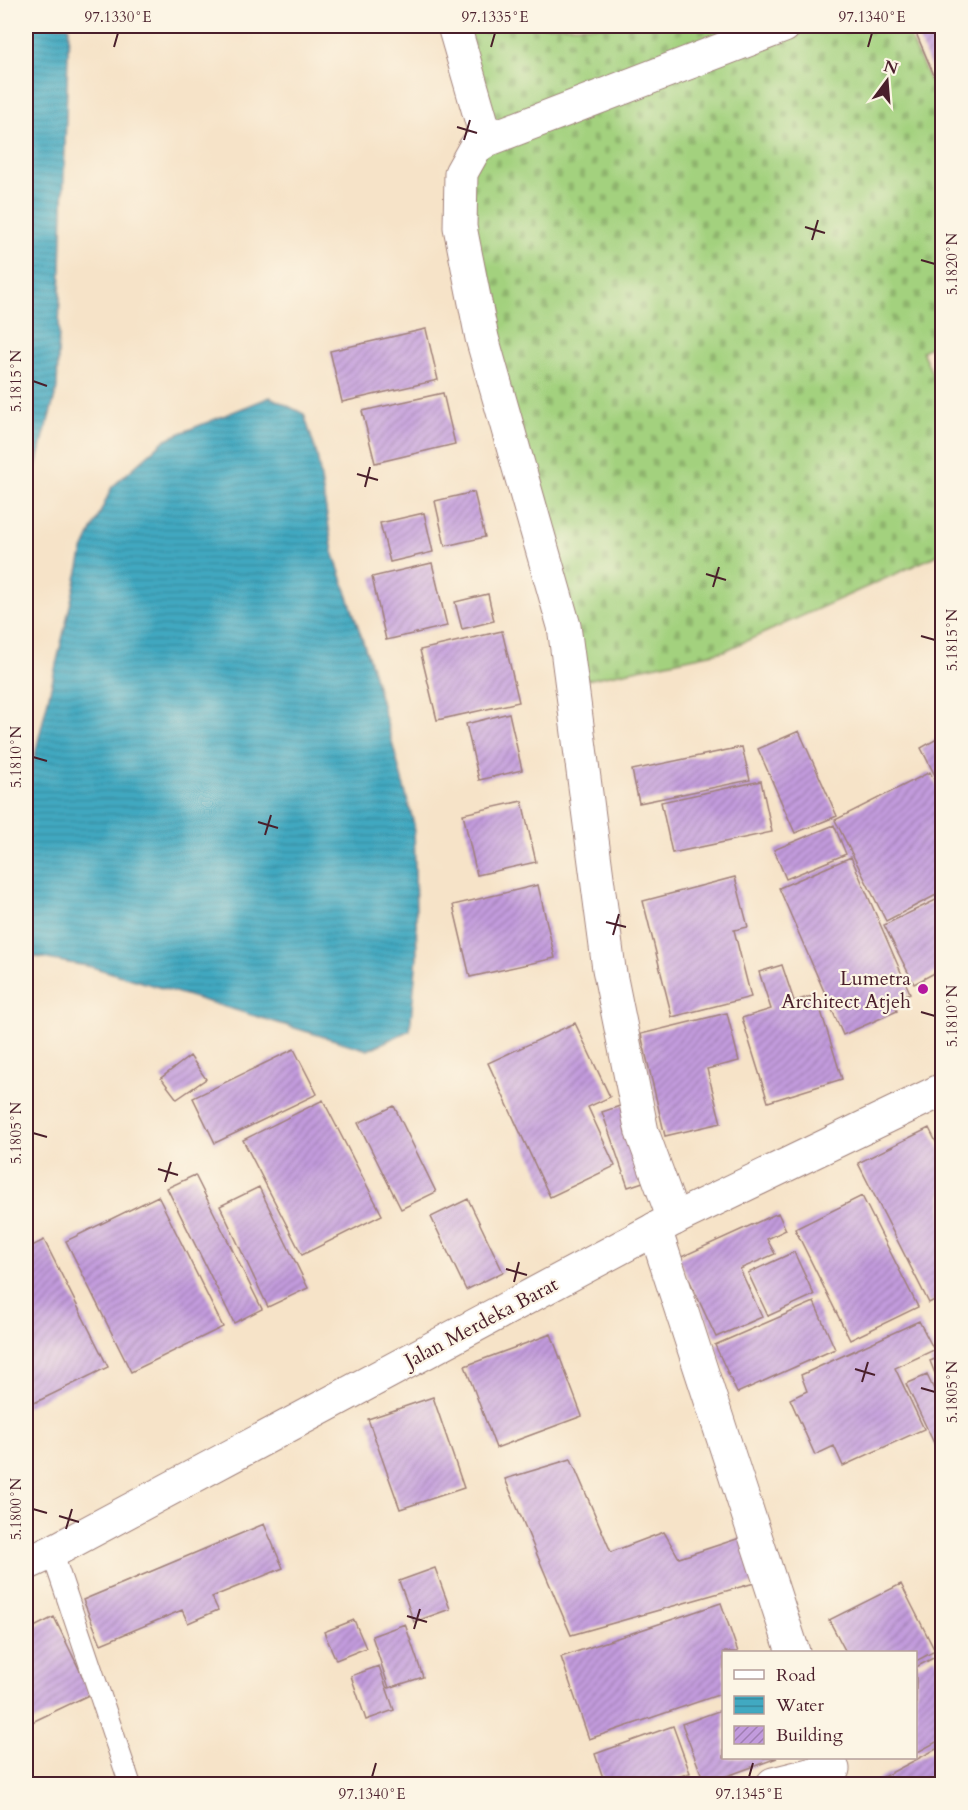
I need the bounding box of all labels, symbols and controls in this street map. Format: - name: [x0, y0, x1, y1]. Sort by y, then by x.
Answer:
- text: 97.1330°E: [85, 7, 151, 27]
- text: 97.1335°E: [462, 7, 528, 27]
- text: 97.1340°E: [839, 7, 905, 27]
- north arrow: [857, 51, 917, 111]
- text: N: [881, 55, 901, 80]
- text: 5.1820°N: [942, 232, 962, 295]
- text: 5.1815°N: [6, 349, 26, 412]
- text: 5.1815°N: [942, 608, 962, 671]
- text: 5.1810°N: [6, 725, 26, 788]
- place label: Lumetra Architect Atjeh: [781, 965, 911, 1015]
- marker: Lumetra Architect Atjeh: [916, 982, 930, 996]
- text: 5.1810°N: [942, 984, 962, 1047]
- text: 5.1805°N: [6, 1101, 26, 1164]
- street label: Jalan Merdeka Barat: [397, 1270, 563, 1376]
- text: 5.1805°N: [942, 1360, 962, 1423]
- text: 5.1800°N: [6, 1477, 26, 1540]
- legend: [722, 1651, 917, 1759]
- text: Road: [776, 1663, 816, 1688]
- text: Water: [775, 1693, 825, 1718]
- text: Building: [776, 1723, 844, 1748]
- text: 97.1340°E: [339, 1784, 405, 1804]
- text: 97.1345°E: [716, 1784, 782, 1804]

